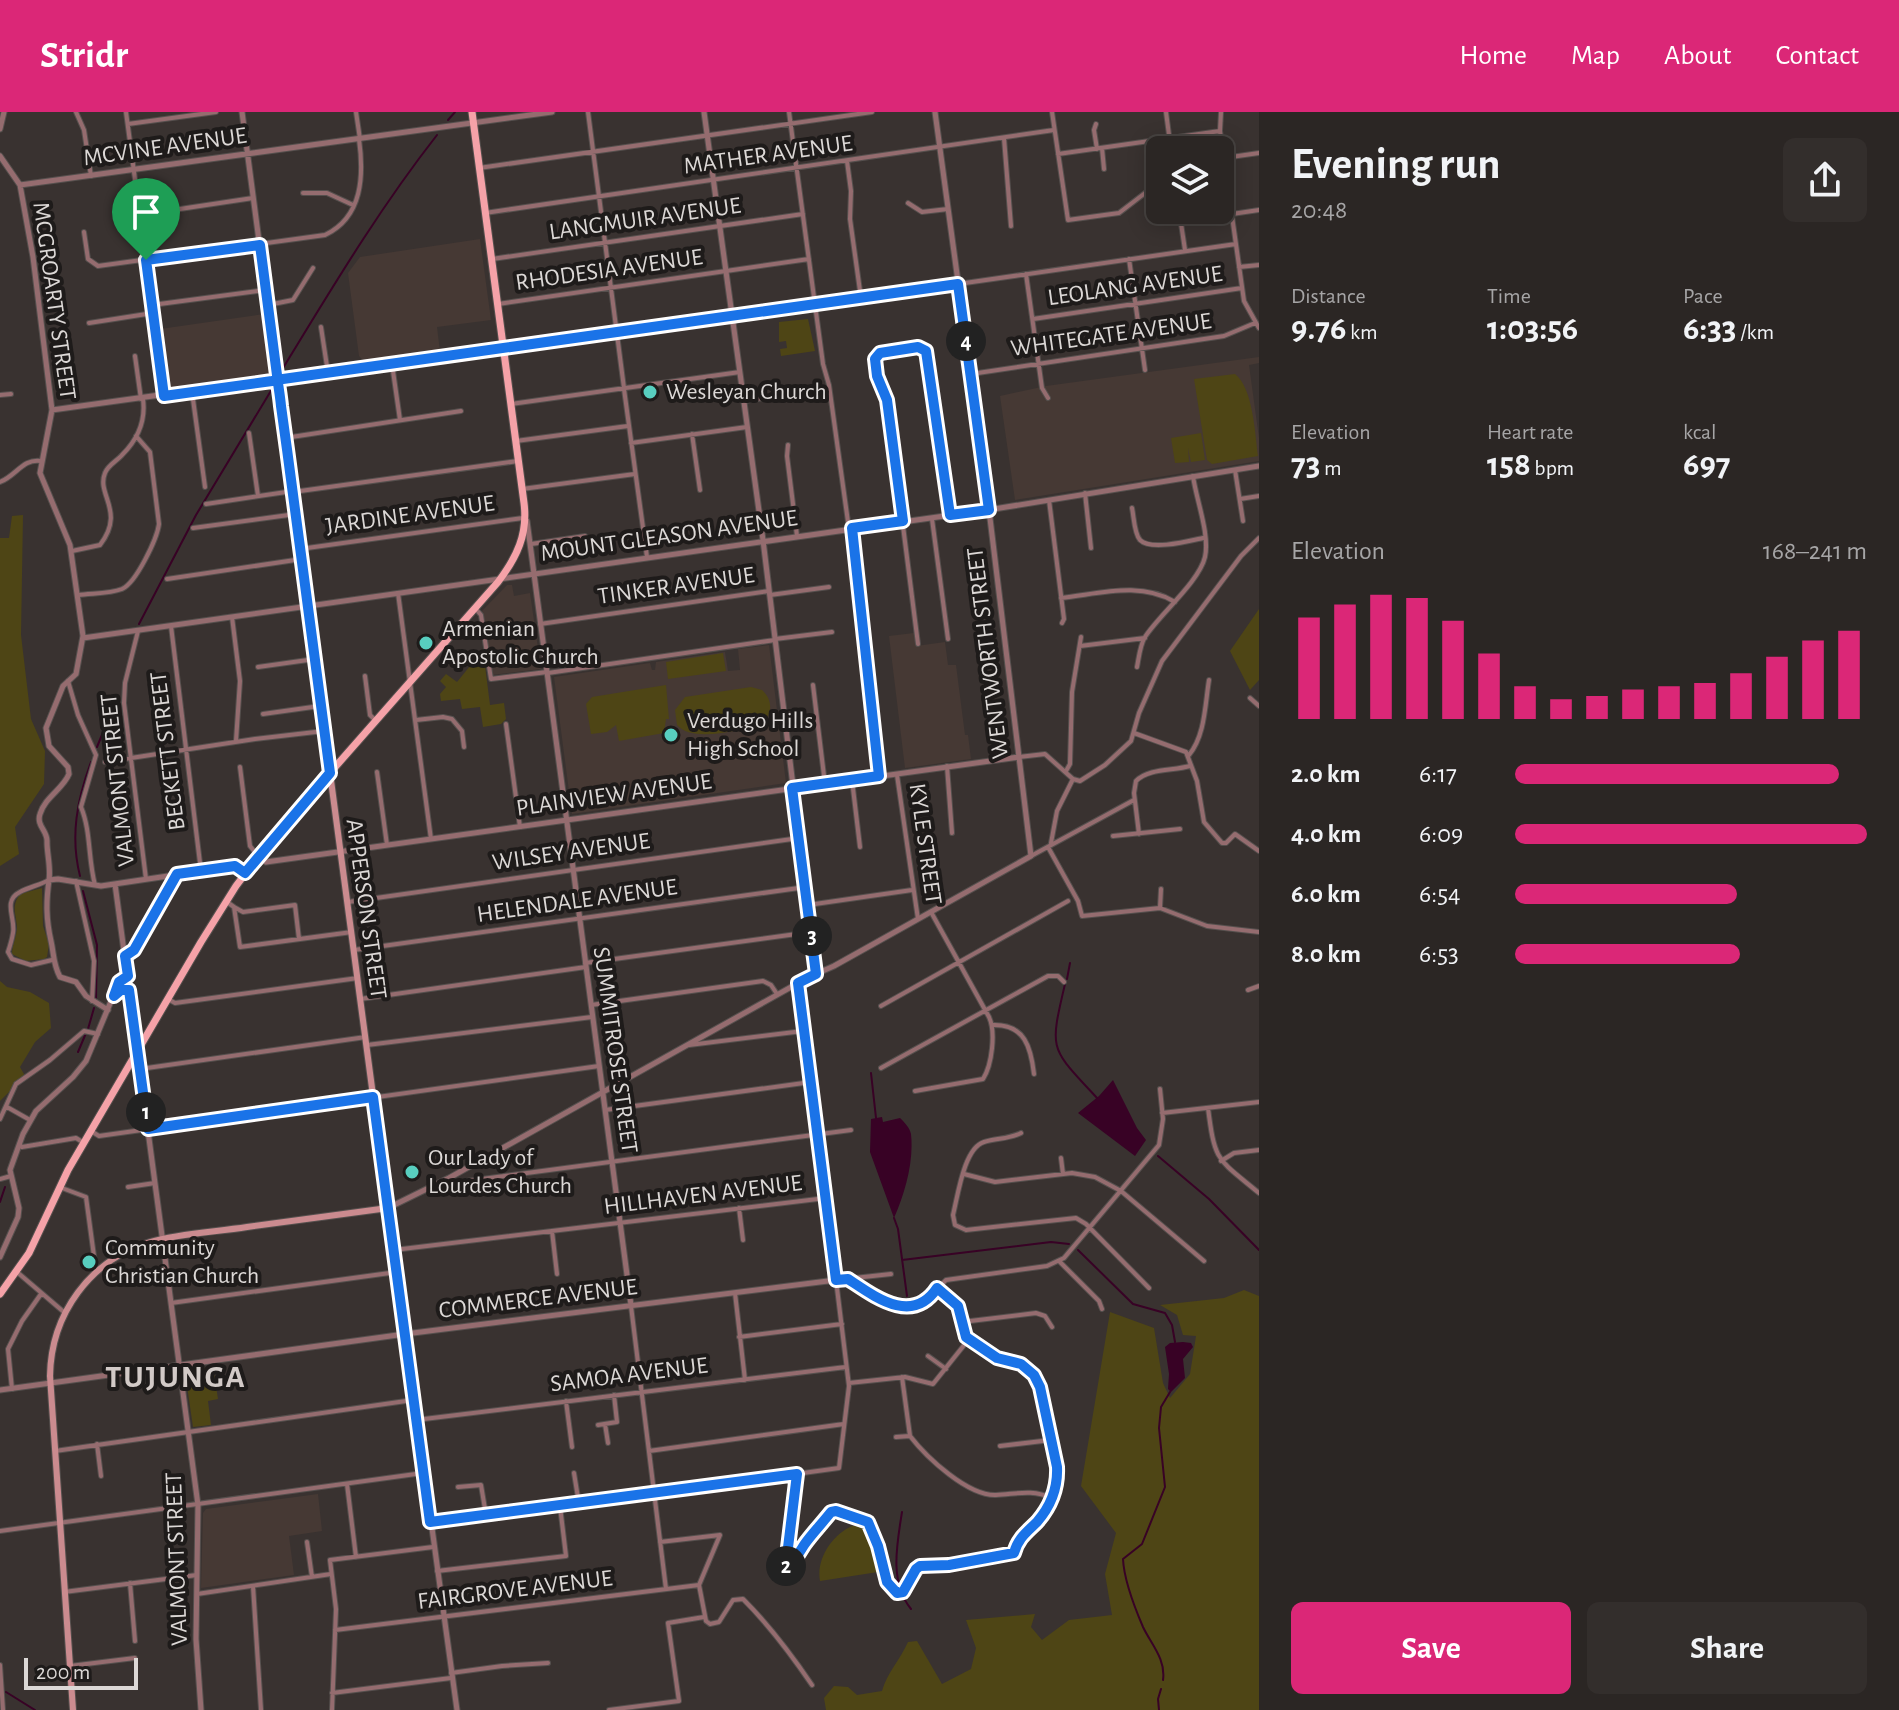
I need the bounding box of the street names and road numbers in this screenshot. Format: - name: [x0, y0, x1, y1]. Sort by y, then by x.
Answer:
- street label: MCVINE AVENUE: [82, 124, 249, 170]
- street label: MATHER AVENUE: [682, 131, 854, 179]
- street label: LANGMUIR AVENUE: [548, 194, 743, 244]
- street label: MCGROARTY STREET: [28, 201, 80, 402]
- street label: RHODESIA AVENUE: [514, 245, 705, 295]
- street label: LEOLANG AVENUE: [1046, 262, 1224, 310]
- street label: WHITEGATE AVENUE: [1009, 309, 1213, 361]
- street label: JARDINE AVENUE: [324, 491, 496, 539]
- street label: MOUNT GLEASON AVENUE: [539, 506, 799, 566]
- street label: WENTWORTH STREET: [963, 546, 1013, 760]
- street label: TINKER AVENUE: [596, 563, 756, 609]
- street label: BECKETT STREET: [146, 670, 190, 832]
- street label: VALMONT STREET: [97, 692, 139, 868]
- street label: PLAINVIEW AVENUE: [515, 769, 714, 821]
- street label: KYLE STREET: [905, 782, 945, 906]
- street label: APPERSON STREET: [341, 817, 391, 1001]
- street label: WILSEY AVENUE: [491, 829, 652, 875]
- street label: HELENDALE AVENUE: [475, 875, 679, 927]
- street label: SUMMITROSE STREET: [589, 945, 641, 1155]
- street label: HILLHAVEN AVENUE: [603, 1171, 804, 1219]
- street label: COMMERCE AVENUE: [437, 1275, 639, 1323]
- street label: SAMOA AVENUE: [549, 1353, 709, 1397]
- street label: VALMONT STREET: [162, 1472, 192, 1646]
- street label: FAIRGROVE AVENUE: [416, 1566, 614, 1614]

